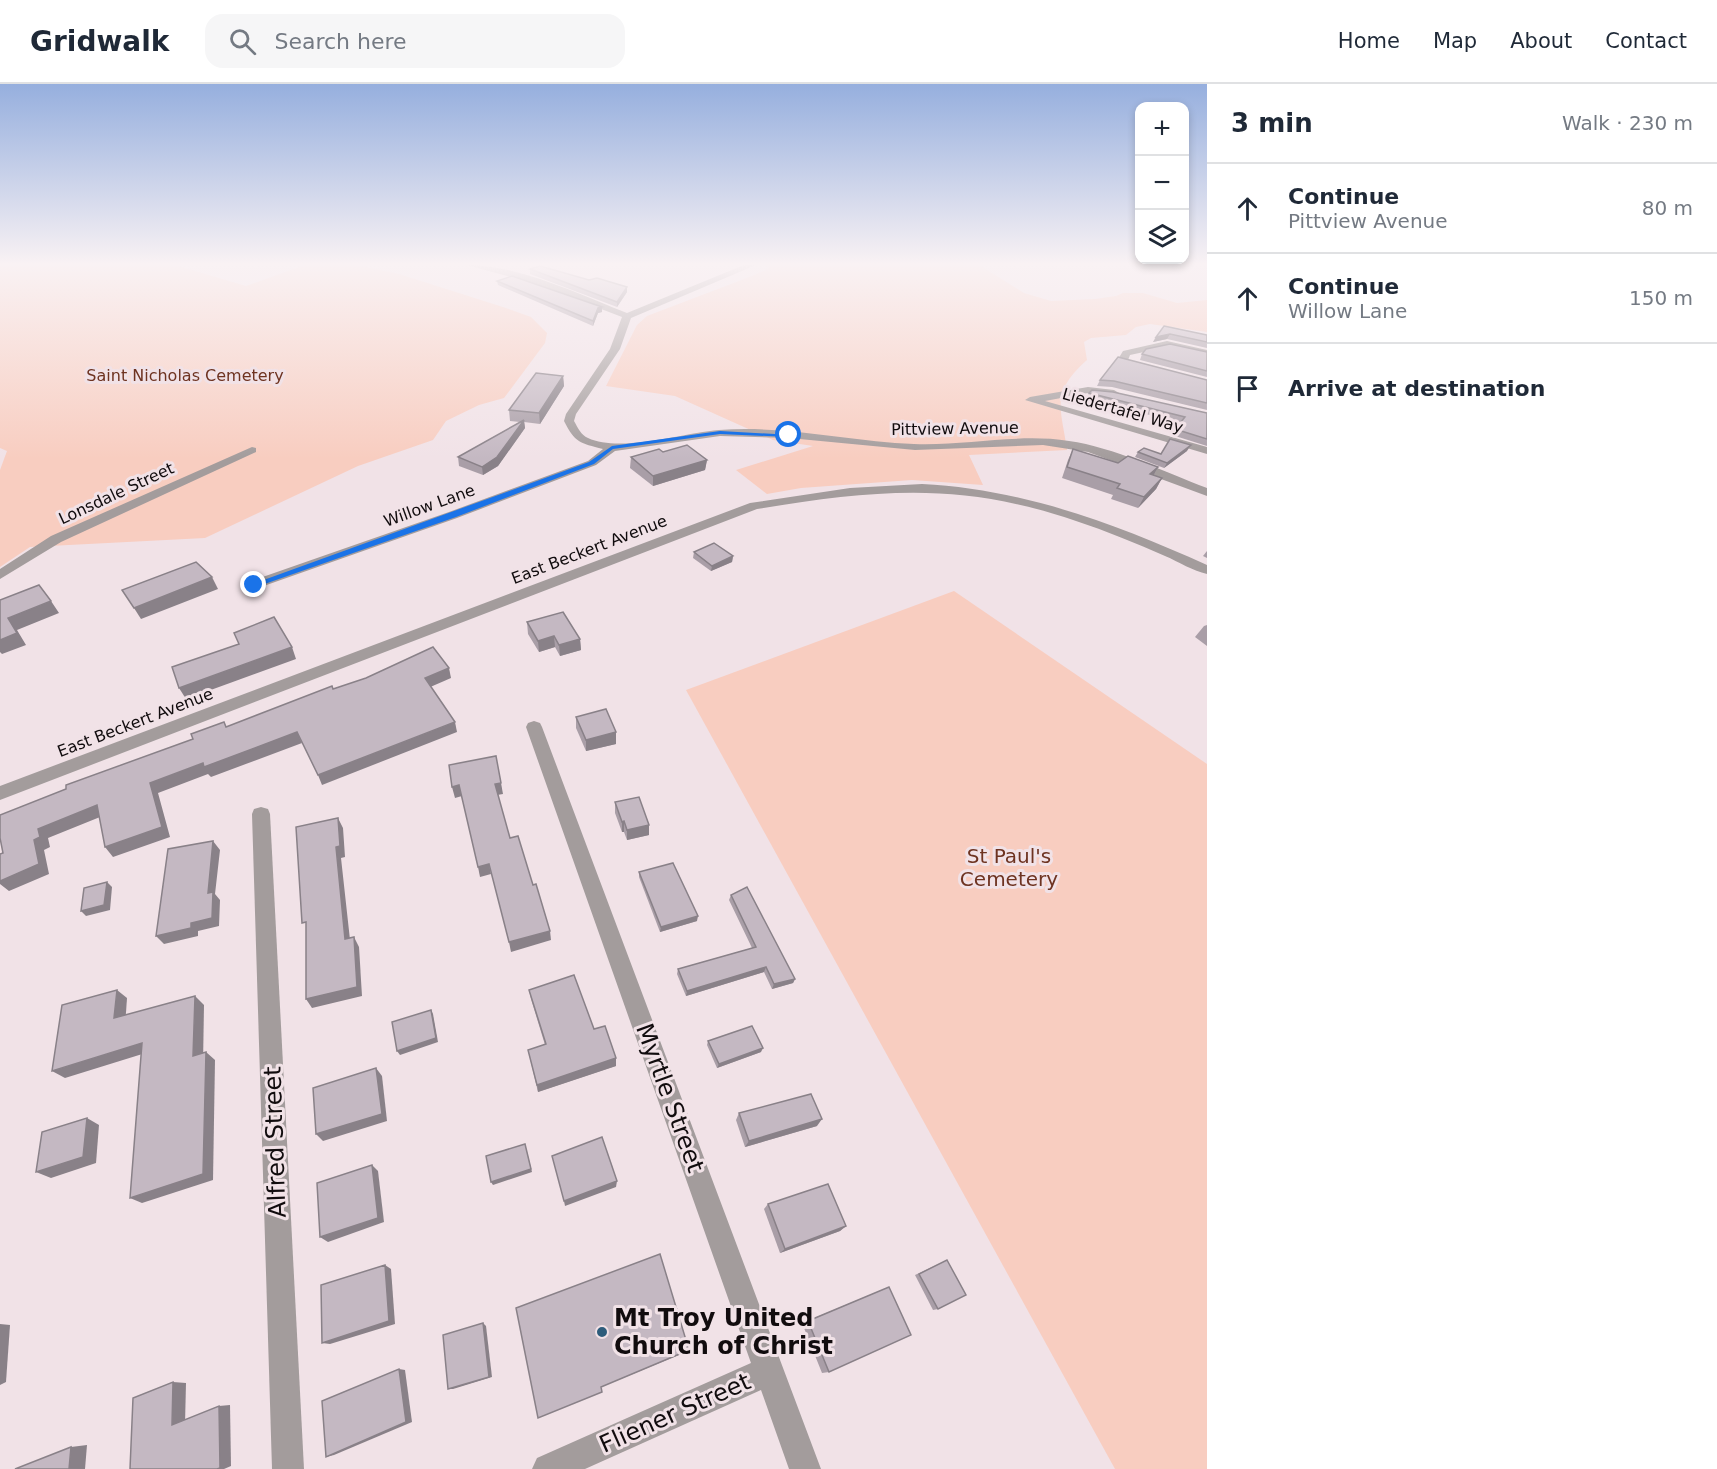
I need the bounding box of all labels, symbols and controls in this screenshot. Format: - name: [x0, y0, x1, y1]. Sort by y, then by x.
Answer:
- search box: [205, 14, 625, 68]
- text: Gridwalk: [30, 25, 169, 58]
- icon: search: [226, 25, 259, 58]
- text: Search here: [274, 29, 407, 54]
- text: Home: [1338, 29, 1400, 53]
- text: Map: [1433, 29, 1477, 53]
- text: About: [1510, 29, 1572, 53]
- text: Contact: [1605, 29, 1687, 53]
- map controls: [1135, 102, 1189, 264]
- button: +: [1135, 102, 1189, 156]
- text: 3 min: [1231, 108, 1313, 138]
- text: Walk · 230 m: [1562, 111, 1693, 135]
- button: −: [1135, 156, 1189, 210]
- text: Continue: [1288, 184, 1399, 209]
- icon: ahead: [1231, 192, 1264, 225]
- text: 80 m: [1642, 196, 1693, 220]
- text: Pittview Avenue: [1288, 209, 1448, 233]
- button: layers: [1135, 210, 1189, 264]
- text: Continue: [1288, 274, 1399, 299]
- icon: ahead: [1231, 282, 1264, 315]
- text: 150 m: [1629, 286, 1693, 310]
- text: Willow Lane: [1288, 299, 1407, 323]
- park label: Saint Nicholas Cemetery: [86, 366, 284, 385]
- icon: arrive: [1231, 372, 1264, 405]
- text: Arrive at destination: [1288, 376, 1545, 401]
- street label: Liedertafel Way: [1060, 384, 1186, 437]
- street label: Pittview Avenue: [891, 418, 1019, 439]
- route start: [775, 421, 801, 447]
- street label: Lonsdale Street: [56, 458, 177, 528]
- street label: Willow Lane: [381, 480, 477, 531]
- street label: East Beckert Avenue: [509, 511, 670, 588]
- route end: [240, 571, 266, 597]
- street label: East Beckert Avenue: [55, 684, 216, 761]
- park label: St Paul's Cemetery: [960, 844, 1058, 891]
- street label: Myrtle Street: [630, 1020, 710, 1176]
- street label: Alfred Street: [258, 1066, 292, 1218]
- place label: Mt Troy United Church of Christ: [614, 1304, 833, 1360]
- marker: Mt Troy United Church of Christ: [595, 1325, 609, 1339]
- street label: Fliener Street: [595, 1367, 755, 1459]

